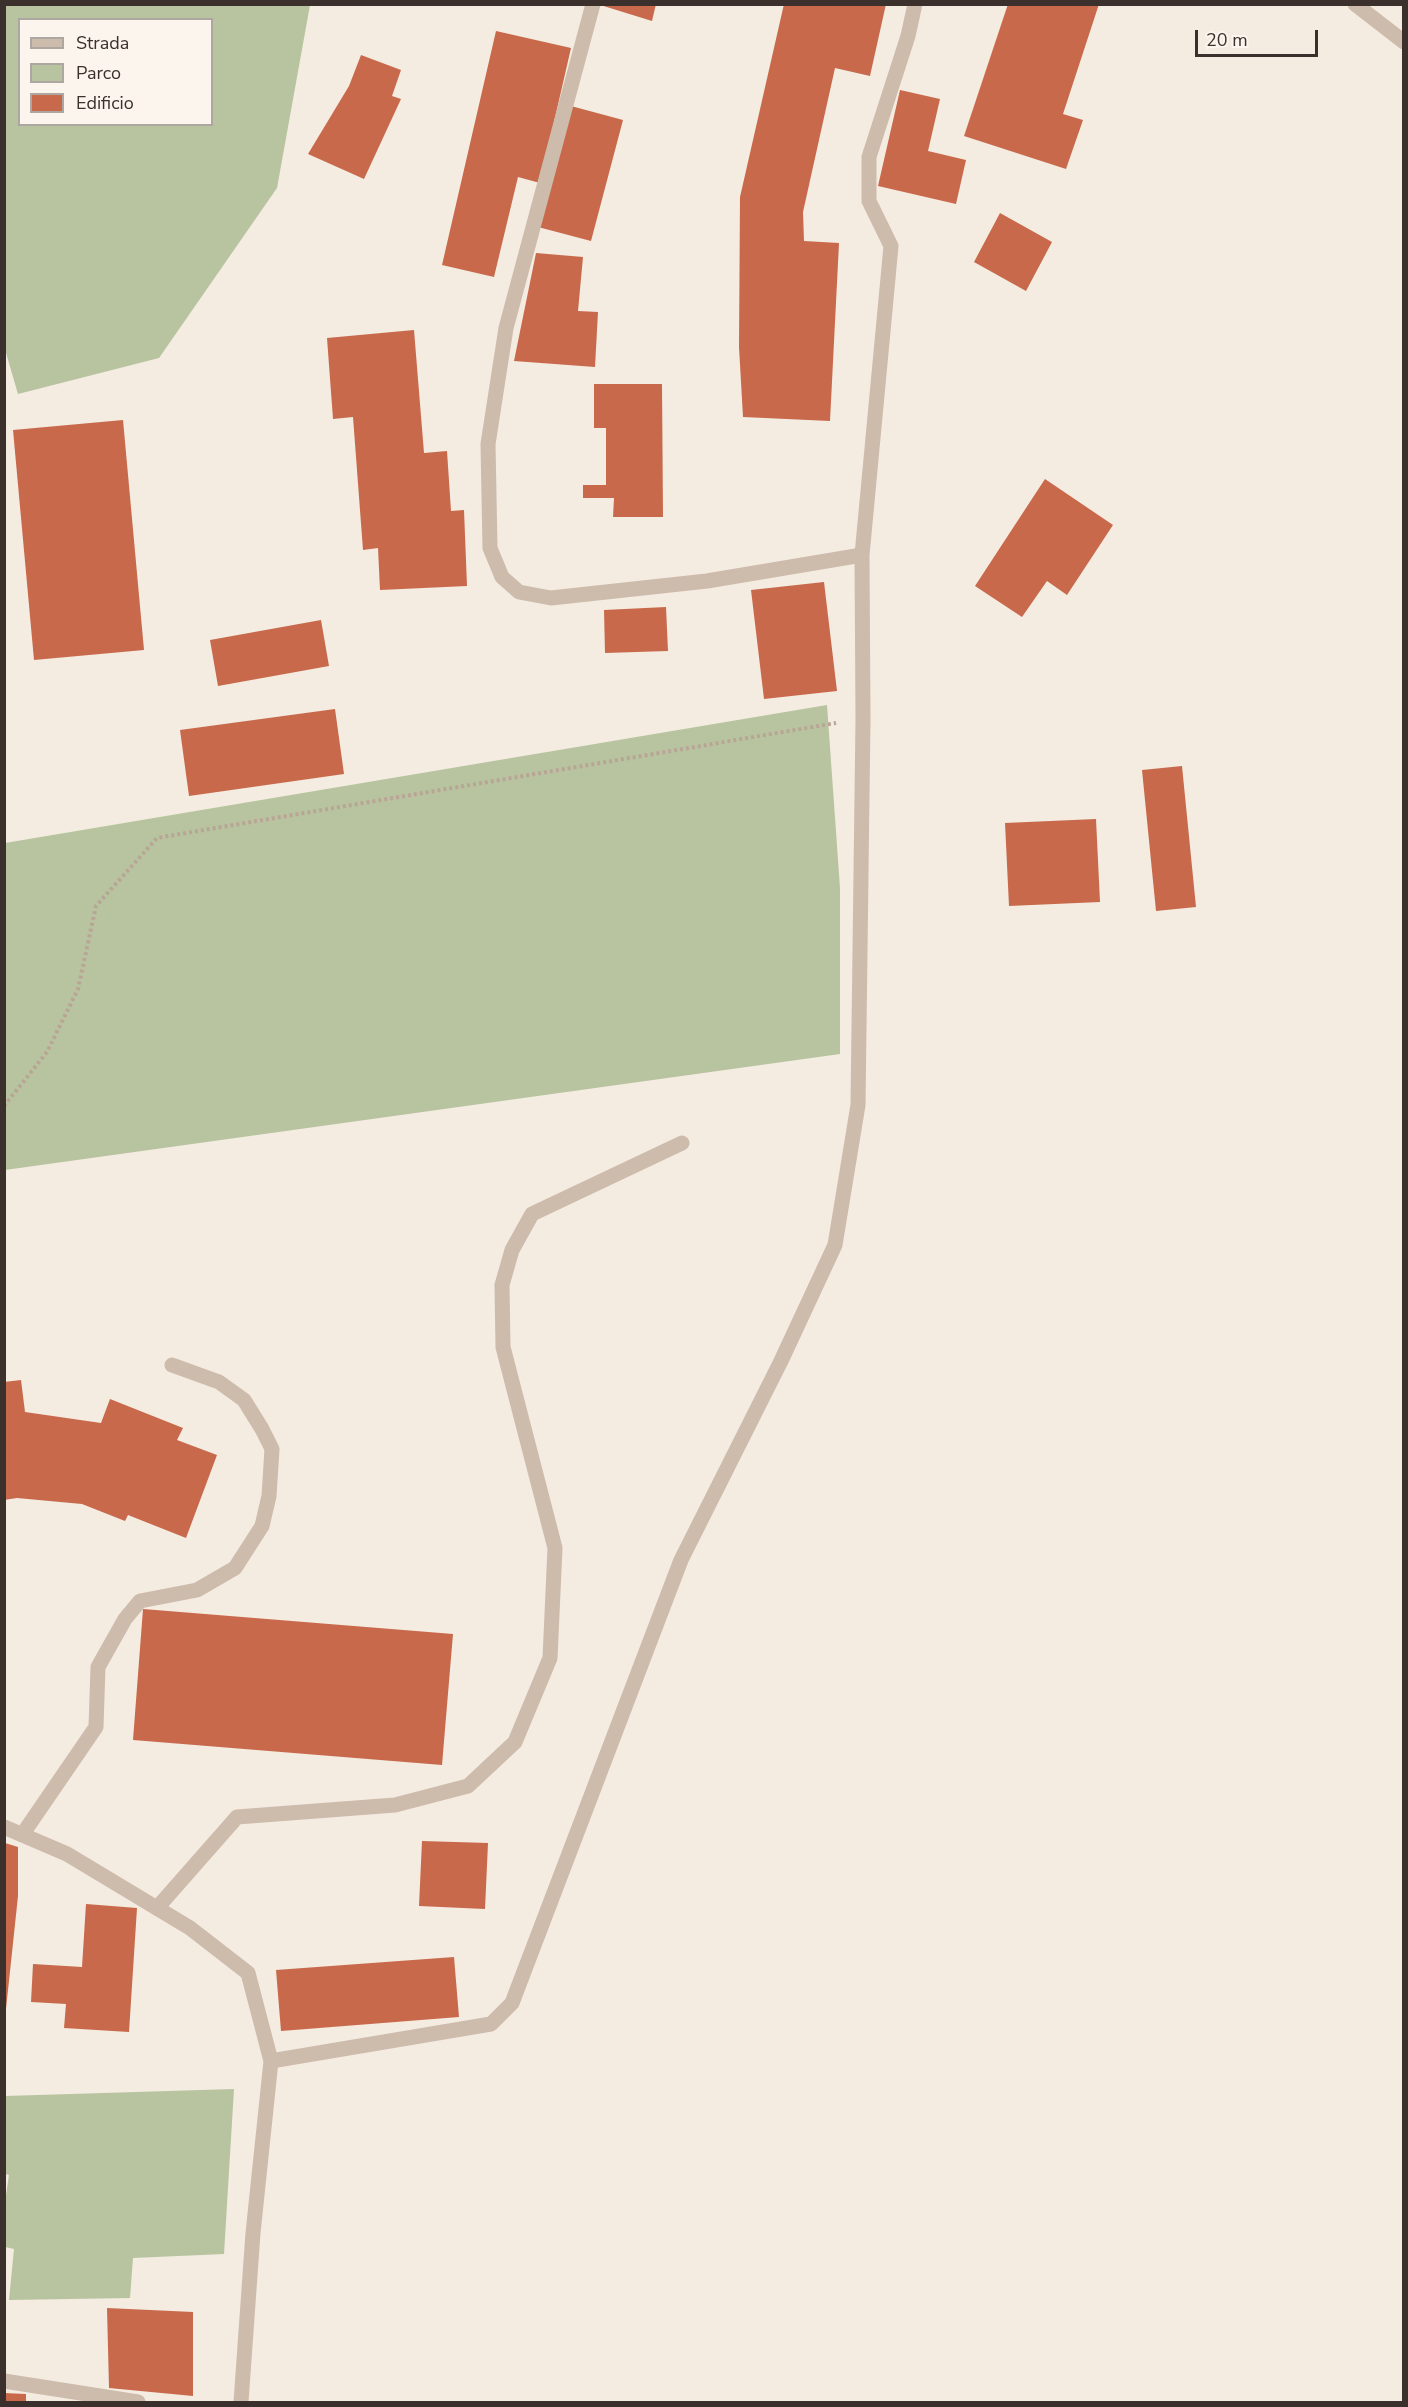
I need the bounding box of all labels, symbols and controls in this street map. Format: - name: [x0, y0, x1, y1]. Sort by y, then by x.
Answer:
- legend: [18, 18, 213, 126]
- scale bar: [1198, 18, 1321, 56]
- text: 20 m: [1206, 28, 1248, 52]
- text: Strada: [76, 31, 129, 55]
- text: Parco: [76, 61, 121, 85]
- text: Edificio: [76, 91, 134, 115]

